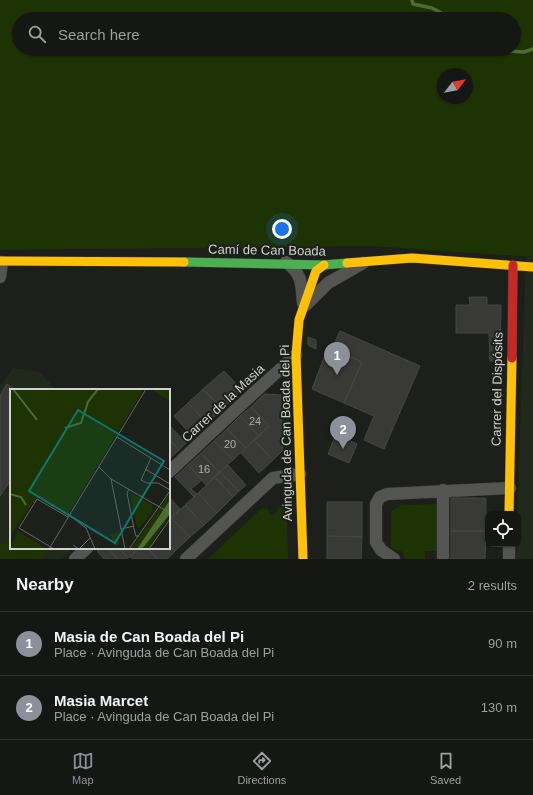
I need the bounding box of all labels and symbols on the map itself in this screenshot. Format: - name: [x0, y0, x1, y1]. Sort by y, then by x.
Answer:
- north arrow: [437, 68, 473, 104]
- your location: [272, 219, 292, 239]
- street label: Camí de Can Boada: [208, 241, 327, 259]
- street label: Carrer del Dispósits: [489, 331, 506, 446]
- pin: 1: [324, 342, 350, 375]
- street label: Avinguda de Can Boada del Pi: [277, 344, 295, 522]
- street label: Carrer de la Masia: [179, 361, 268, 445]
- inset map: [10, 389, 170, 549]
- house number: 24: [249, 415, 261, 427]
- pin: 2: [330, 416, 356, 449]
- house number: 20: [224, 438, 236, 450]
- house number: 16: [198, 463, 210, 475]

